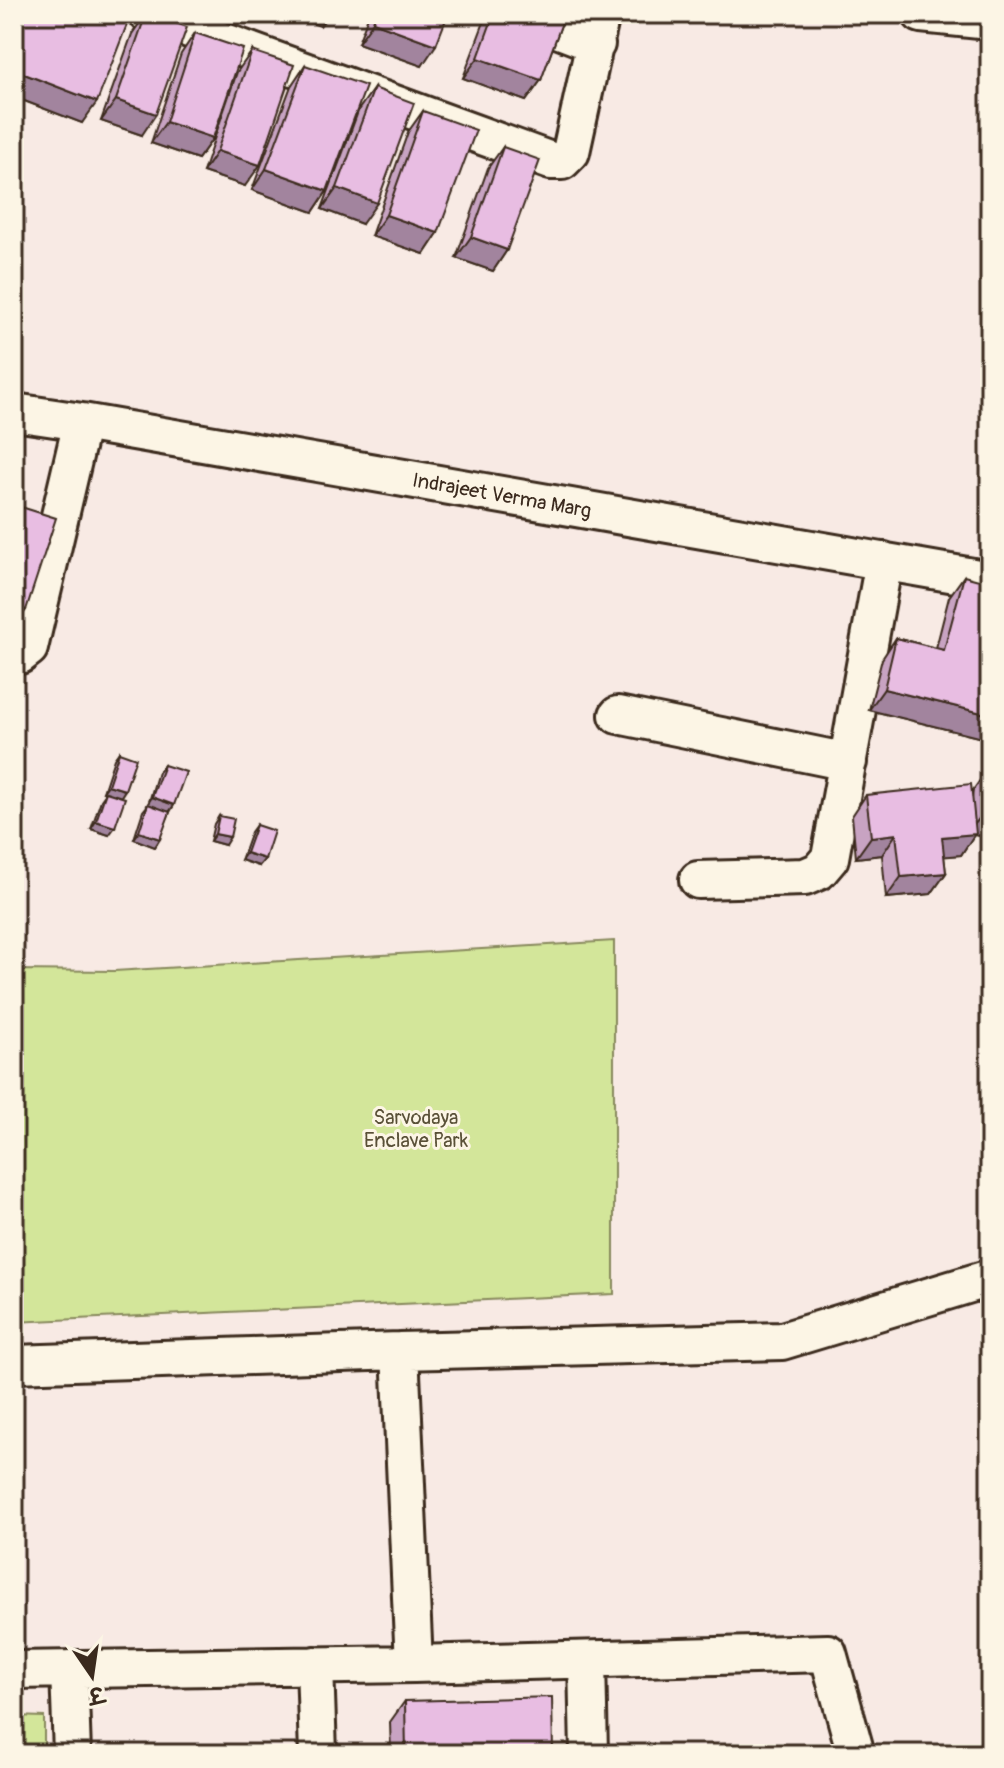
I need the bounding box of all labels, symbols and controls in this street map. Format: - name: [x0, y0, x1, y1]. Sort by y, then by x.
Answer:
- street label: Indrajeet Verma Marg: [411, 467, 593, 524]
- park label: Sarvodaya Enclave Park: [364, 1105, 469, 1153]
- north arrow: [52, 1636, 132, 1716]
- text: उ: [84, 1679, 109, 1710]

